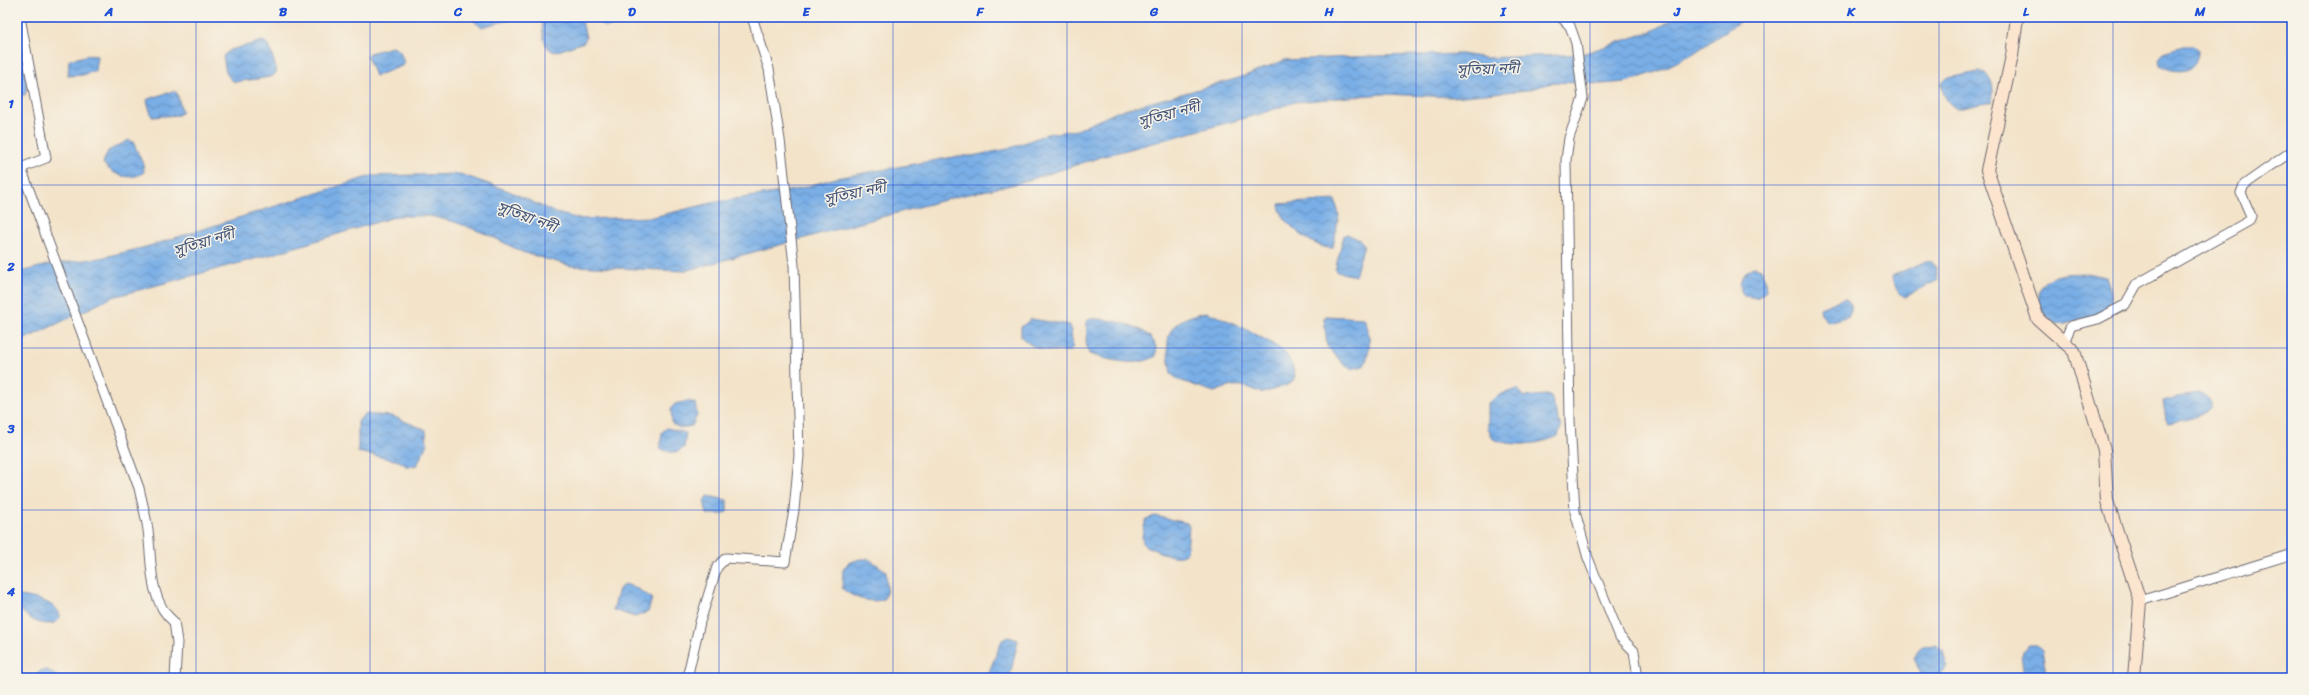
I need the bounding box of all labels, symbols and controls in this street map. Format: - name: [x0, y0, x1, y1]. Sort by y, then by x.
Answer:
- text: A: [104, 0, 113, 23]
- text: B: [279, 0, 288, 23]
- text: C: [453, 0, 463, 23]
- text: D: [628, 0, 636, 23]
- text: E: [802, 0, 811, 23]
- text: F: [975, 0, 984, 23]
- text: G: [1149, 0, 1159, 23]
- text: H: [1323, 0, 1334, 23]
- text: I: [1499, 0, 1507, 23]
- text: J: [1673, 0, 1681, 23]
- text: K: [1846, 0, 1856, 23]
- text: L: [2023, 0, 2030, 23]
- text: M: [2194, 0, 2206, 23]
- water label: সুতিয়া নদী: [1456, 55, 1523, 83]
- text: 1: [8, 92, 14, 115]
- water label: সুতিয়া নদী: [1135, 93, 1205, 135]
- water label: সুতিয়া নদী: [822, 173, 891, 212]
- water label: সুতিয়া নদী: [493, 194, 564, 241]
- water label: সুতিয়া নদী: [170, 220, 241, 264]
- text: 2: [6, 255, 15, 278]
- text: 3: [6, 417, 15, 440]
- text: 4: [6, 580, 16, 603]

